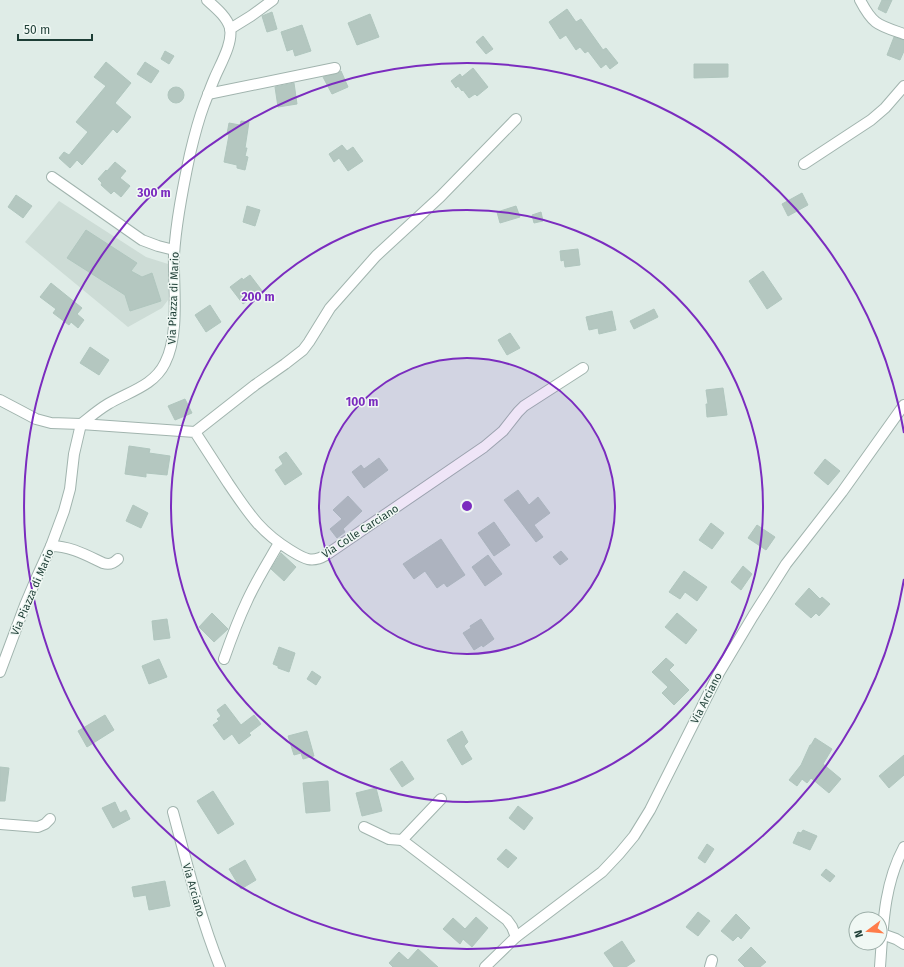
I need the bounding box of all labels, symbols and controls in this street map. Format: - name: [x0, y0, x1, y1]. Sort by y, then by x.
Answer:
- scale bar: [18, 16, 92, 42]
- text: 50 m: [24, 23, 50, 37]
- text: 300 m: [136, 186, 171, 200]
- street label: Via Piazza di Mario: [165, 251, 182, 345]
- text: 200 m: [241, 290, 275, 304]
- text: 100 m: [346, 395, 378, 409]
- centre of rings: [460, 499, 474, 513]
- street label: Via Colle Carciano: [319, 502, 401, 561]
- street label: Via Piazza di Mario: [8, 547, 57, 637]
- street label: Via Arciano: [688, 671, 725, 726]
- street label: Via Arciano: [180, 862, 207, 919]
- north arrow: [848, 911, 888, 951]
- text: N: [852, 928, 866, 939]

